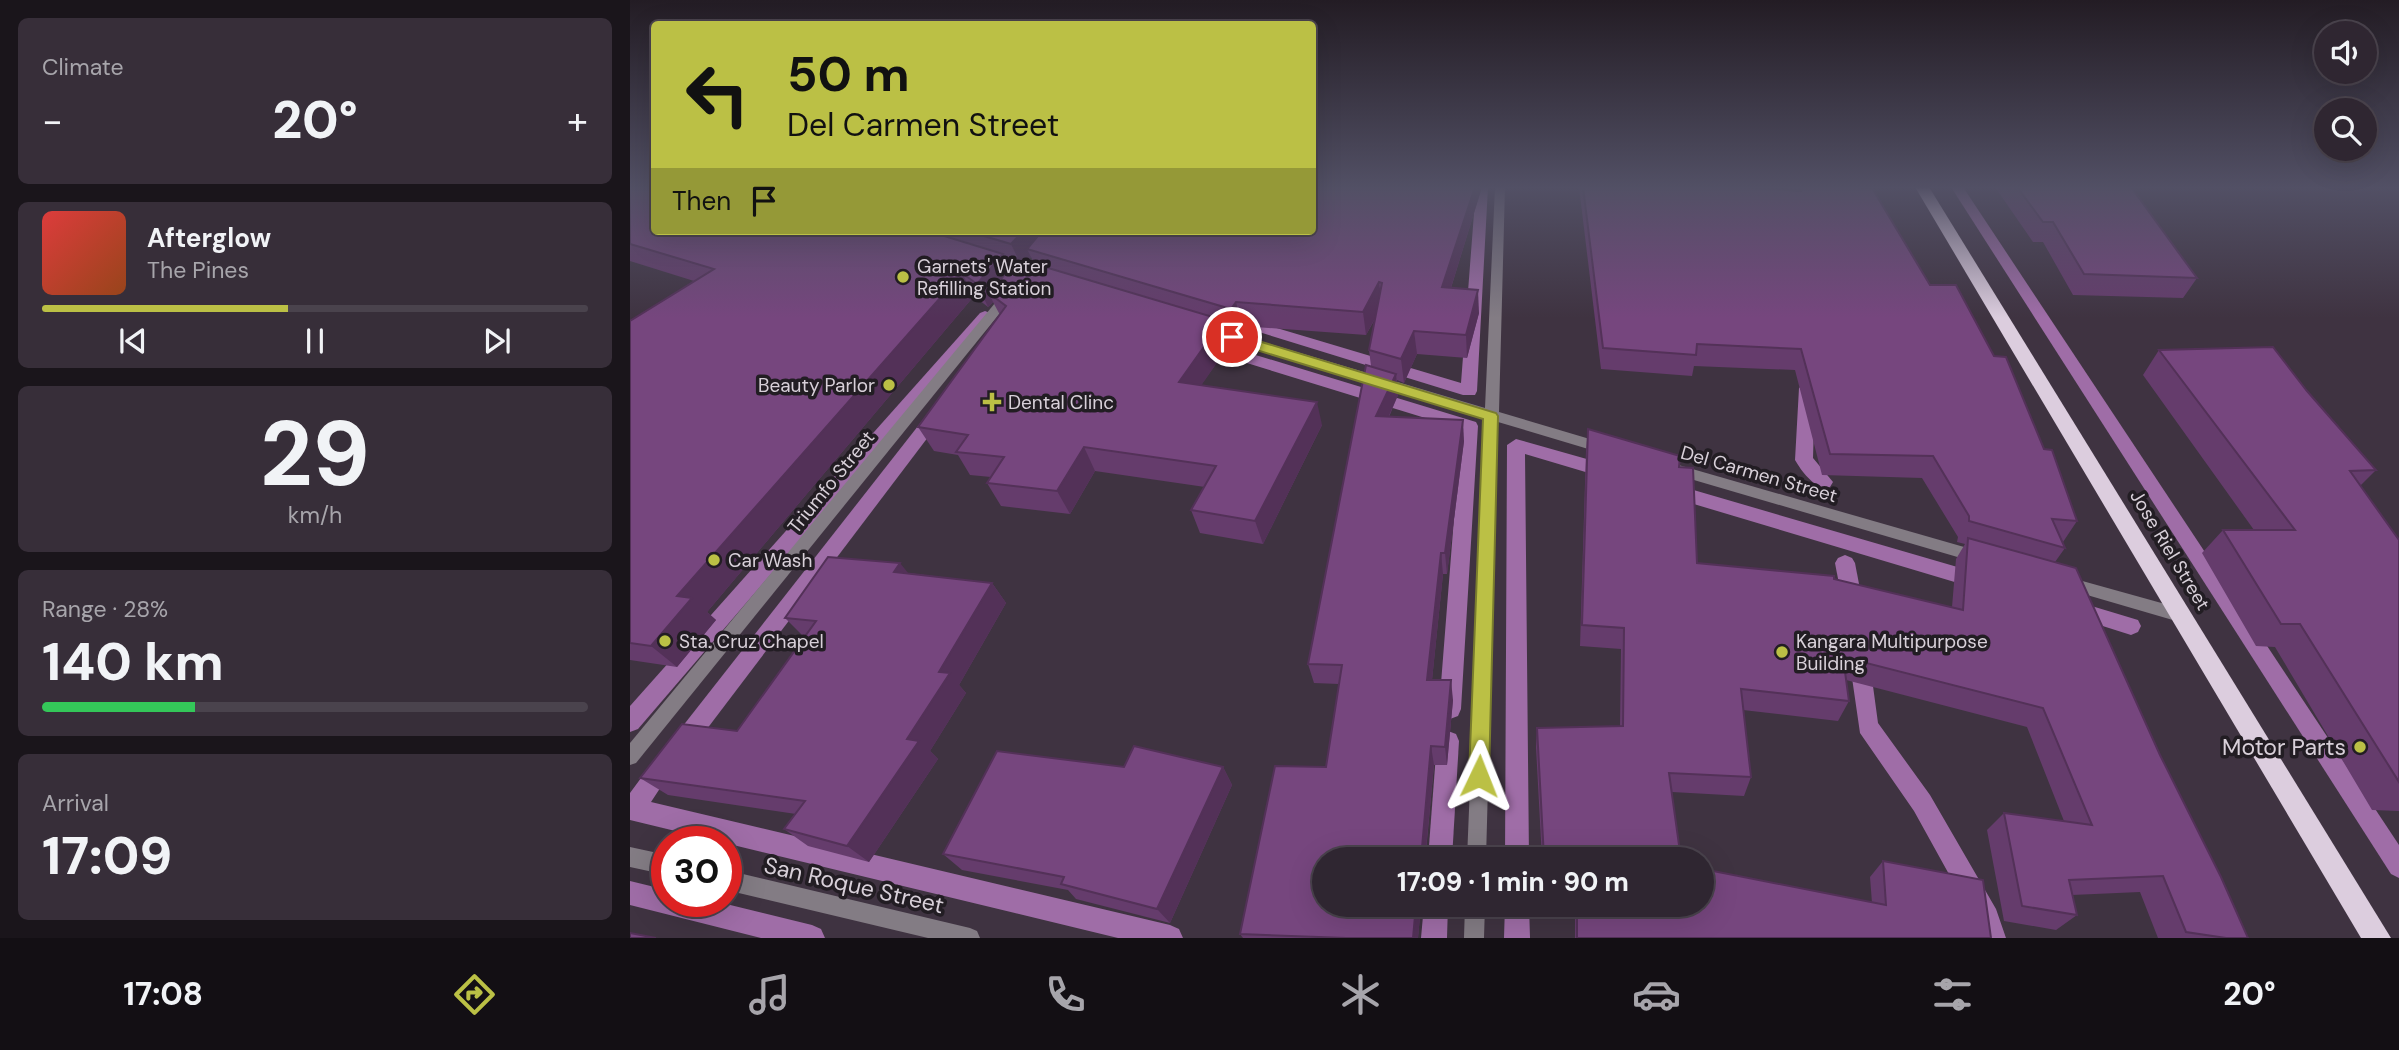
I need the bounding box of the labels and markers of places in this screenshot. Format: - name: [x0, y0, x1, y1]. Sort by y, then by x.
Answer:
- place label: Garnets' Water Refilling Station: [917, 254, 1052, 301]
- marker: Garnets' Water Refilling Station: [895, 269, 911, 285]
- pin: [1202, 307, 1262, 367]
- place label: Beauty Parlor: [758, 373, 875, 398]
- marker: Beauty Parlor: [881, 377, 897, 393]
- place label: Dental Clinc: [1008, 390, 1114, 415]
- marker: Dental Clinc: [982, 392, 1002, 412]
- place label: Car Wash: [728, 548, 812, 573]
- marker: Car Wash: [706, 552, 722, 568]
- place label: Sta. Cruz Chapel: [679, 629, 824, 654]
- place label: Kangara Multipurpose Building: [1796, 629, 1988, 676]
- marker: Sta. Cruz Chapel: [657, 633, 673, 649]
- marker: Kangara Multipurpose Building: [1774, 644, 1790, 660]
- place label: Motor Parts: [2222, 732, 2346, 762]
- marker: Motor Parts: [2352, 739, 2368, 755]

